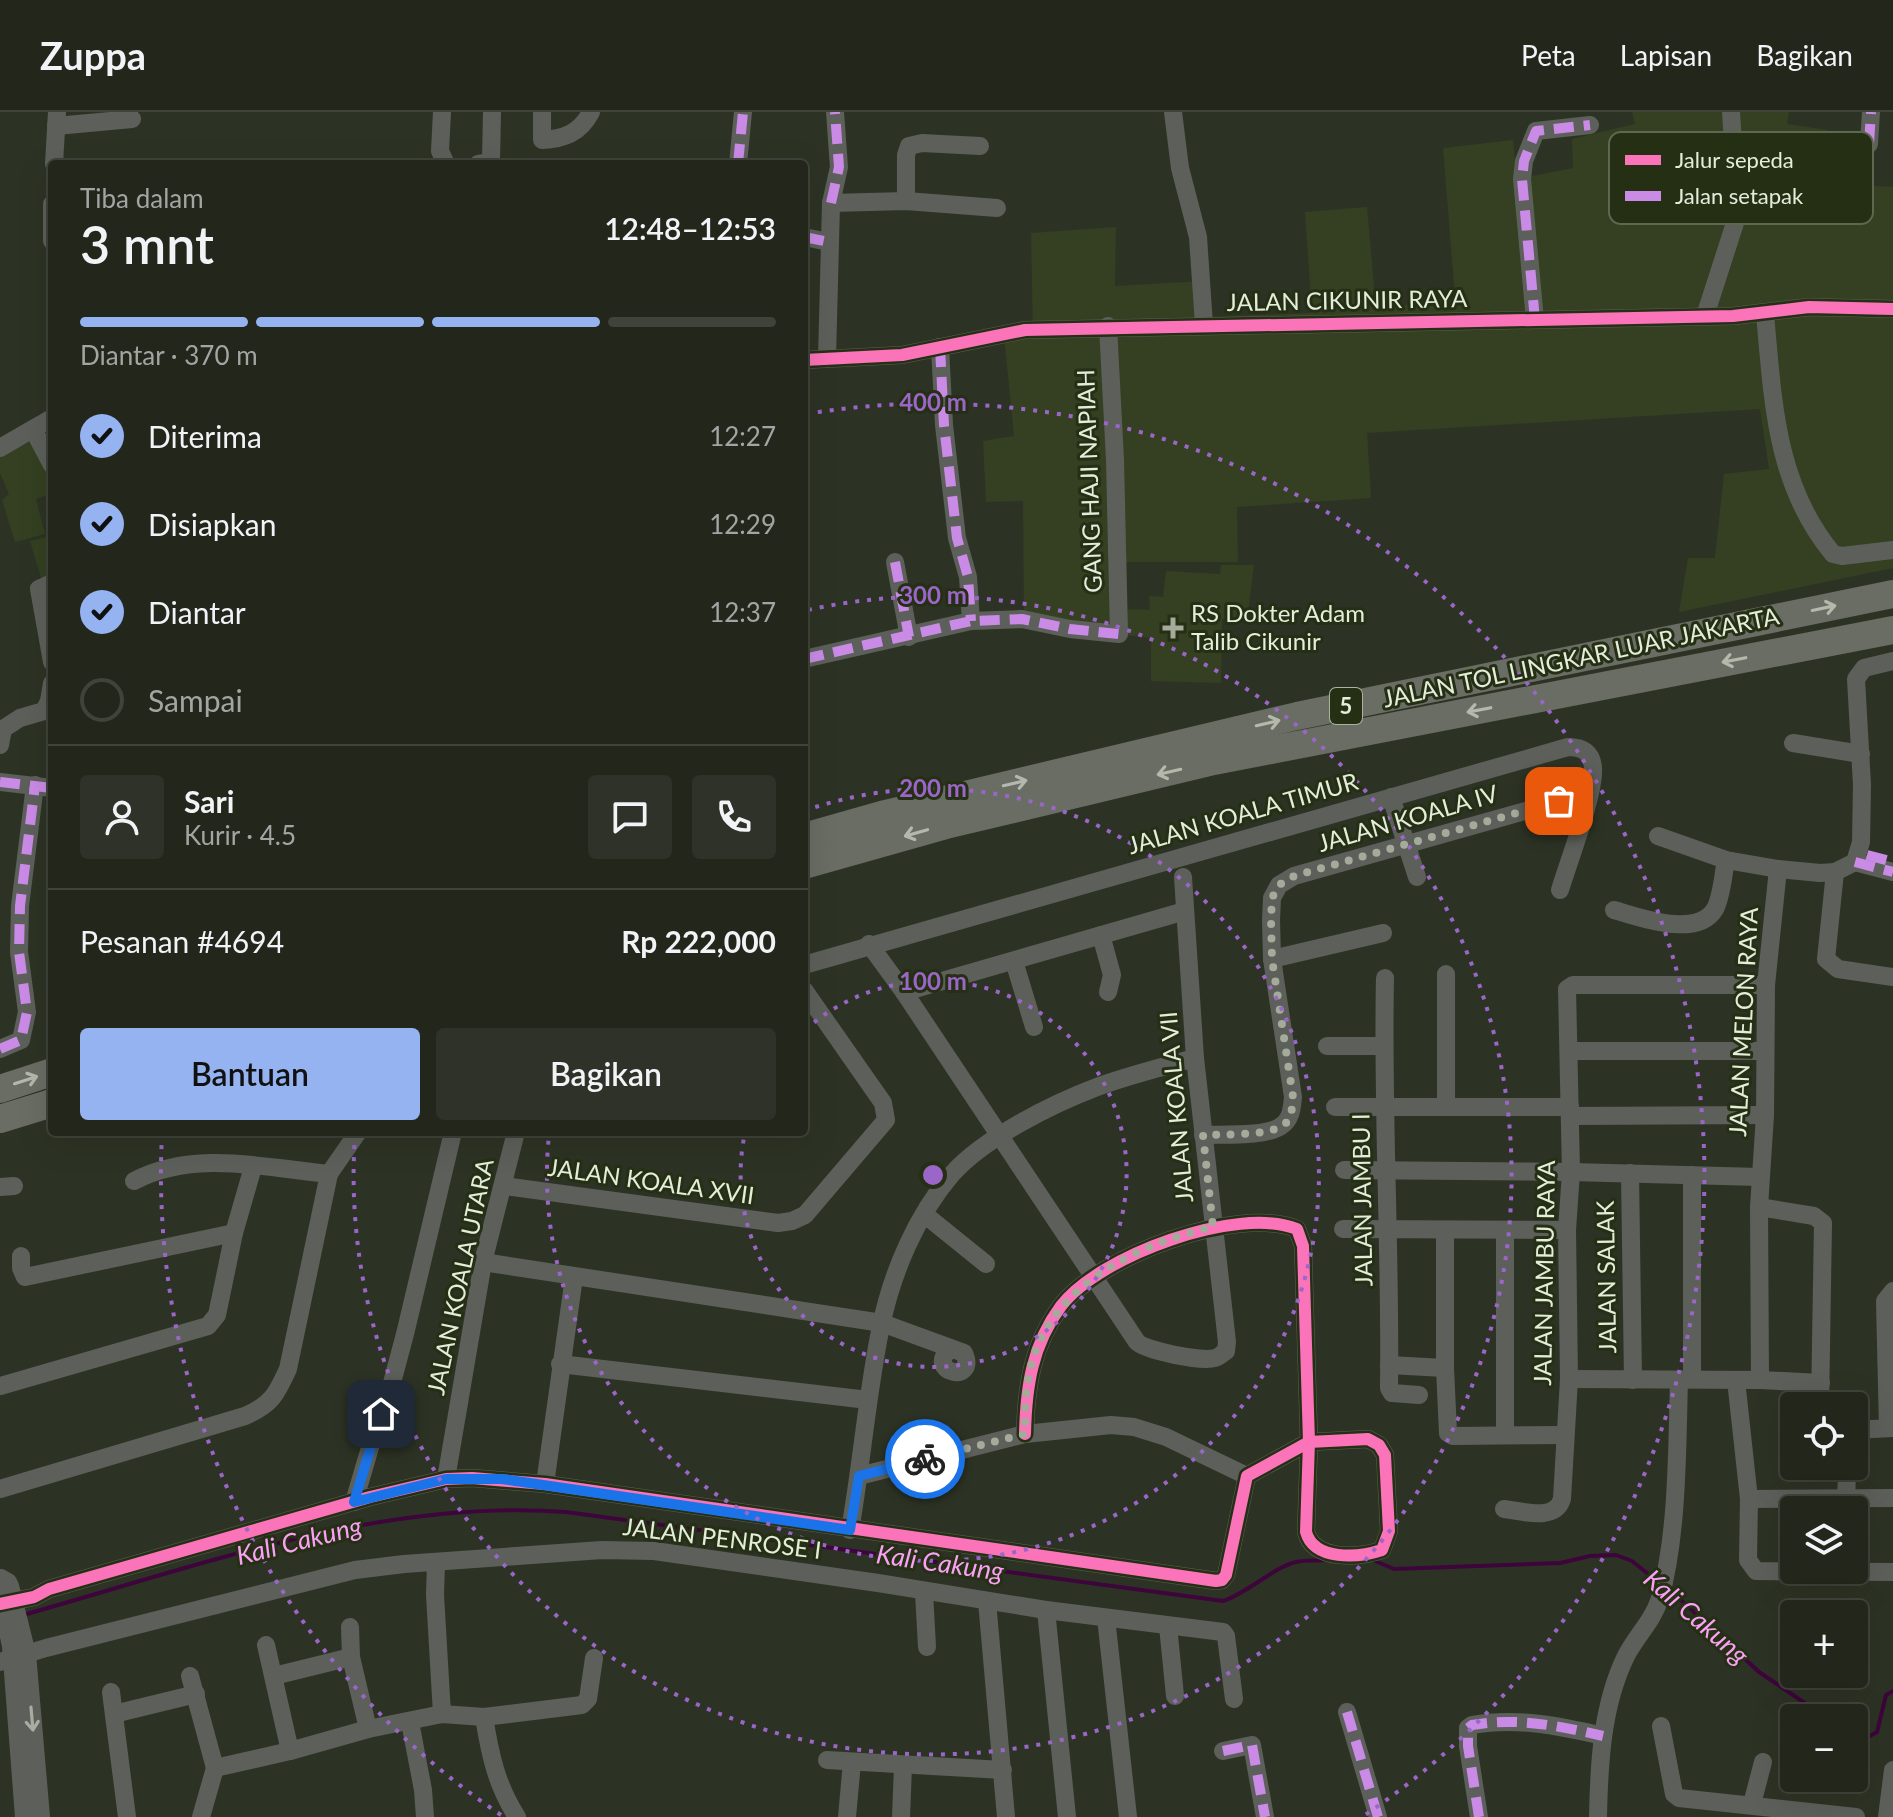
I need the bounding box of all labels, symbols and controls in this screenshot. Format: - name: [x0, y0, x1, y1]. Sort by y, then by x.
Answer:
- text: Zuppa: [40, 32, 146, 78]
- text: Peta: [1521, 38, 1576, 72]
- text: Lapisan: [1620, 38, 1712, 72]
- text: Bagikan: [1756, 38, 1853, 72]
- legend: [1609, 132, 1873, 224]
- text: Jalur sepeda: [1675, 146, 1794, 173]
- text: Tiba dalam: [80, 182, 204, 214]
- text: Jalan setapak: [1675, 182, 1804, 209]
- text: 12:48–12:53: [604, 210, 776, 246]
- text: 3 mnt: [80, 213, 214, 275]
- street label: JALAN CIKUNIR RAYA: [1226, 283, 1468, 316]
- text: Diantar · 370 m: [80, 339, 258, 371]
- street label: GANG HAJI NAPIAH: [1070, 369, 1107, 593]
- text: 400 m: [899, 387, 967, 416]
- icon: check: [80, 414, 124, 458]
- text: Diterima: [148, 418, 262, 454]
- text: 12:27: [709, 420, 776, 452]
- icon: check: [80, 502, 124, 546]
- text: Disiapkan: [148, 506, 277, 542]
- text: 12:29: [709, 508, 776, 540]
- text: 300 m: [899, 580, 967, 609]
- icon: check: [80, 590, 124, 634]
- text: Diantar: [148, 594, 246, 630]
- text: 12:37: [709, 596, 776, 628]
- place label: RS Dokter Adam Talib Cikunir: [1191, 598, 1365, 655]
- one-way arrow: [1811, 599, 1836, 614]
- street label: JALAN TOL LINGKAR LUAR JAKARTA: [1380, 600, 1782, 713]
- marker: RS Dokter Adam Talib Cikunir: [1162, 617, 1184, 639]
- one-way arrow: [1722, 654, 1747, 669]
- text: Sampai: [148, 682, 243, 718]
- road number: 5: [1330, 688, 1362, 724]
- one-way arrow: [1466, 703, 1492, 718]
- one-way arrow: [1255, 715, 1280, 730]
- one-way arrow: [1156, 765, 1182, 780]
- street label: JALAN KOALA TIMUR: [1124, 766, 1361, 859]
- pin: [1525, 767, 1593, 835]
- text: 200 m: [899, 773, 967, 802]
- button: person: [80, 775, 164, 859]
- button: chat: [588, 775, 672, 859]
- button: phone: [692, 775, 776, 859]
- one-way arrow: [1002, 775, 1027, 790]
- street label: JALAN KOALA IV: [1314, 778, 1502, 857]
- icon: bag: [1537, 779, 1581, 823]
- text: Sari: [184, 783, 234, 819]
- text: Kurir · 4.5: [184, 819, 296, 851]
- one-way arrow: [904, 826, 930, 841]
- street label: JALAN MELON RAYA: [1722, 906, 1763, 1137]
- text: Pesanan #4694: [80, 923, 284, 959]
- text: Rp 222,000: [621, 923, 776, 959]
- text: 100 m: [899, 966, 967, 995]
- street label: JALAN KOALA VII: [1153, 1010, 1198, 1204]
- button: Bantuan: [80, 1028, 420, 1120]
- button: Bagikan: [436, 1028, 776, 1120]
- one-way arrow: [13, 1072, 38, 1087]
- street label: JALAN JAMBU I: [1345, 1113, 1378, 1287]
- street label: JALAN KOALA XVII: [546, 1152, 756, 1209]
- street label: JALAN KOALA UTARA: [420, 1155, 499, 1397]
- street label: JALAN JAMBU RAYA: [1527, 1159, 1560, 1386]
- centre of rings: [919, 1161, 947, 1189]
- street label: JALAN SALAK: [1590, 1200, 1621, 1354]
- pin: [347, 1380, 415, 1448]
- icon: home: [359, 1392, 403, 1436]
- map controls: [1780, 1392, 1868, 1792]
- button: locate: [1780, 1392, 1868, 1480]
- courier: [885, 1419, 965, 1499]
- icon: bike: [903, 1437, 947, 1481]
- button: layers: [1780, 1496, 1868, 1584]
- water label: Kali Cakung: [233, 1509, 365, 1571]
- street label: JALAN PENROSE I: [621, 1511, 823, 1564]
- water label: Kali Cakung: [874, 1537, 1006, 1587]
- water label: Kali Cakung: [1638, 1562, 1756, 1671]
- button: +: [1780, 1600, 1868, 1688]
- button: −: [1780, 1704, 1868, 1792]
- one-way arrow: [25, 1705, 40, 1732]

